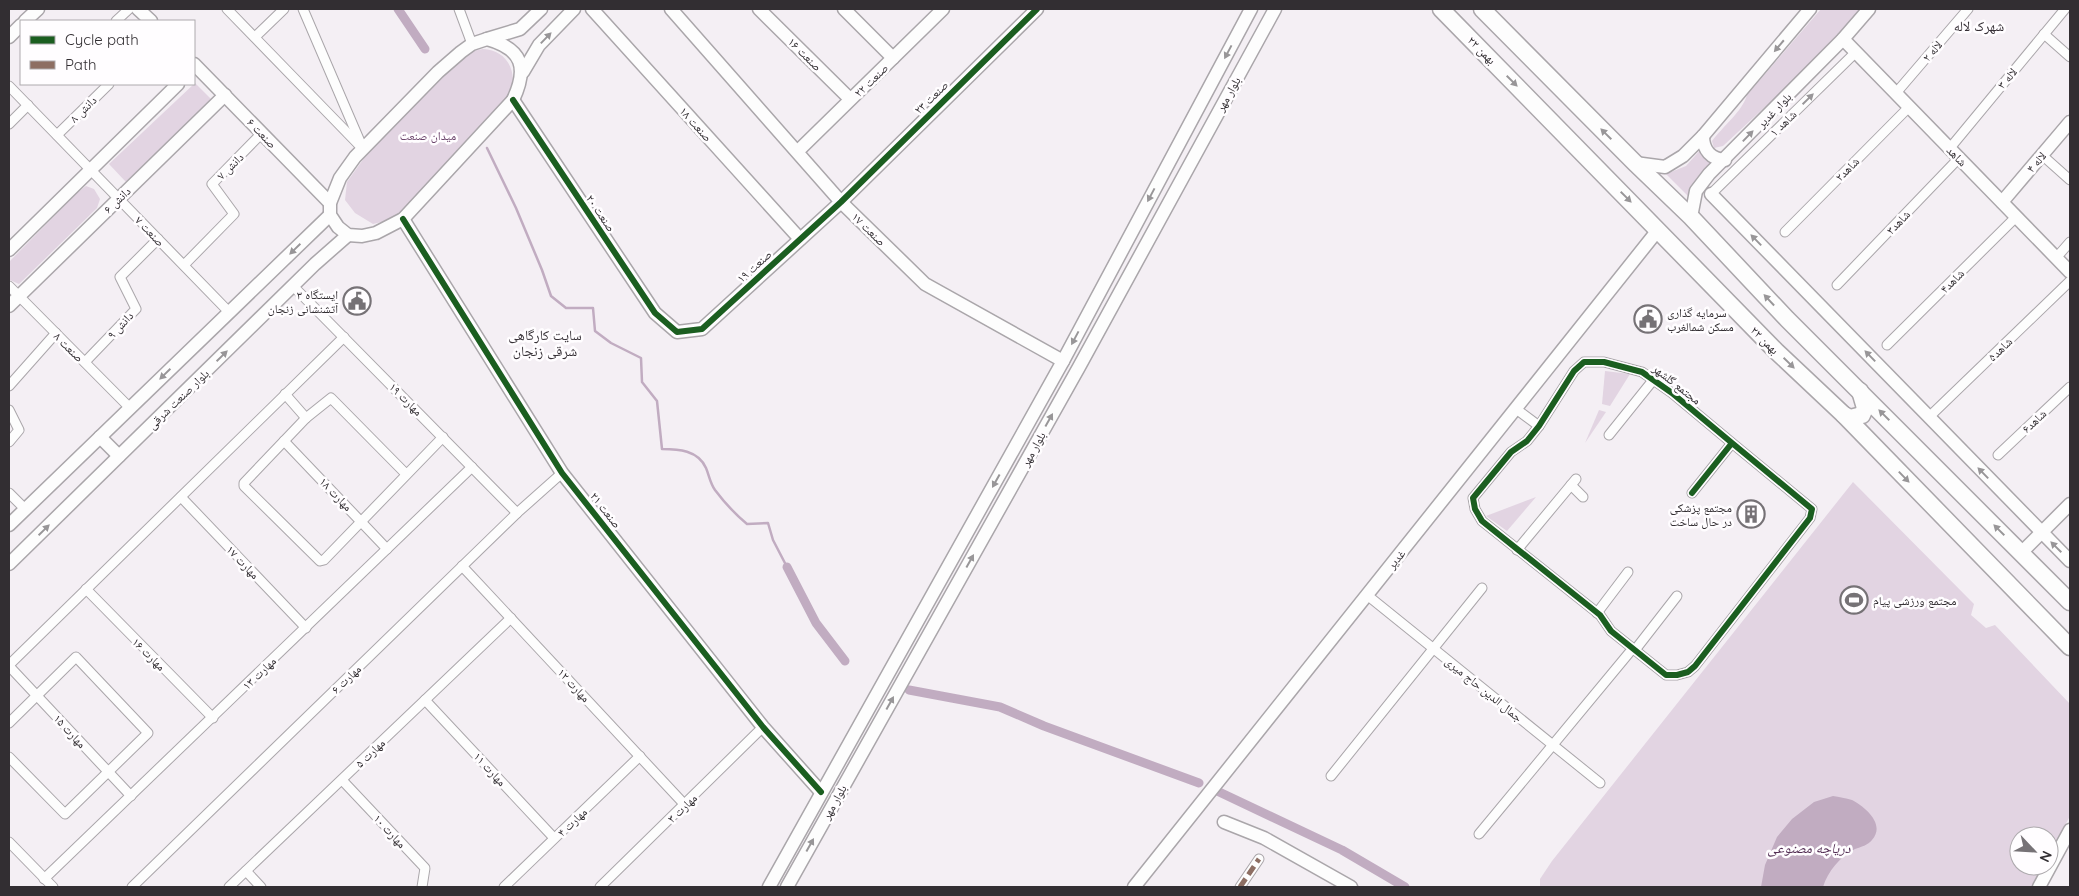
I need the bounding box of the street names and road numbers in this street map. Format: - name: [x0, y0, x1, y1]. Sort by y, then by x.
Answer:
- street label: ۲۲ بهمن: [1464, 33, 1499, 68]
- street label: صنعت ۱۶: [785, 34, 825, 74]
- street label: لاله ۲: [1919, 37, 1945, 65]
- street label: صنعت ۲۲: [851, 60, 891, 100]
- street label: لاله ۳: [1994, 64, 2020, 92]
- street label: بلوار مهر: [1212, 74, 1244, 115]
- street label: صنعت ۲۳: [911, 77, 951, 117]
- street label: بلوار غدیر: [1753, 89, 1795, 132]
- street label: دانش ۸: [66, 92, 100, 126]
- street label: صنعت ۱۸: [676, 103, 716, 145]
- street label: شاهد ۱: [1766, 107, 1800, 139]
- street label: صنعت ۶: [244, 115, 280, 151]
- street label: شاهد: [1944, 143, 1970, 169]
- street label: لاله ۴: [2023, 148, 2049, 176]
- street label: دانش ۷: [213, 149, 247, 183]
- street label: شاهد۲: [1832, 154, 1862, 184]
- street label: دانش ۶: [100, 183, 134, 217]
- street label: صنعت ۲۰: [583, 191, 619, 235]
- street label: شاهد۳: [1883, 207, 1913, 237]
- street label: صنعت ۱۷: [849, 209, 889, 249]
- street label: صنعت ۷: [132, 213, 168, 249]
- street label: صنعت ۱۹: [733, 246, 775, 286]
- street label: شاهد۴: [1937, 266, 1967, 296]
- street label: دانش ۹: [104, 308, 136, 342]
- street label: ۲۲ بهمن: [1747, 323, 1782, 358]
- street label: صنعت ۸: [51, 329, 87, 365]
- street label: شاهد۵: [1985, 334, 2015, 364]
- street label: مجتمع گلشهر: [1649, 360, 1704, 408]
- street label: بلوار صنعت شرقی: [144, 366, 212, 432]
- street label: مهارت ۱۹: [386, 379, 426, 419]
- street label: شاهد۶: [2019, 406, 2049, 436]
- street label: بلوار مهر: [1017, 429, 1049, 470]
- street label: مهارت ۱۸: [316, 474, 356, 514]
- street label: صنعت ۲۱: [587, 489, 625, 531]
- street label: مهارت ۱۷: [223, 542, 263, 582]
- street label: غدیر: [1383, 546, 1409, 573]
- street label: مهارت ۱۶: [129, 634, 169, 674]
- street label: مهارت ۱۳: [239, 653, 279, 693]
- street label: جمال الدین حاج میری: [1442, 653, 1526, 725]
- street label: مهارت ۶: [328, 661, 364, 697]
- street label: مهارت ۱۲: [555, 665, 593, 705]
- street label: مهارت ۱۵: [51, 711, 89, 751]
- street label: مهارت ۵: [352, 735, 388, 771]
- street label: مهارت ۱۱: [471, 749, 509, 789]
- street label: بلوار مهر: [818, 782, 850, 823]
- street label: مهارت ۳: [664, 790, 700, 826]
- street label: مهارت ۴: [554, 804, 590, 840]
- street label: مهارت ۱۰: [371, 811, 409, 851]

